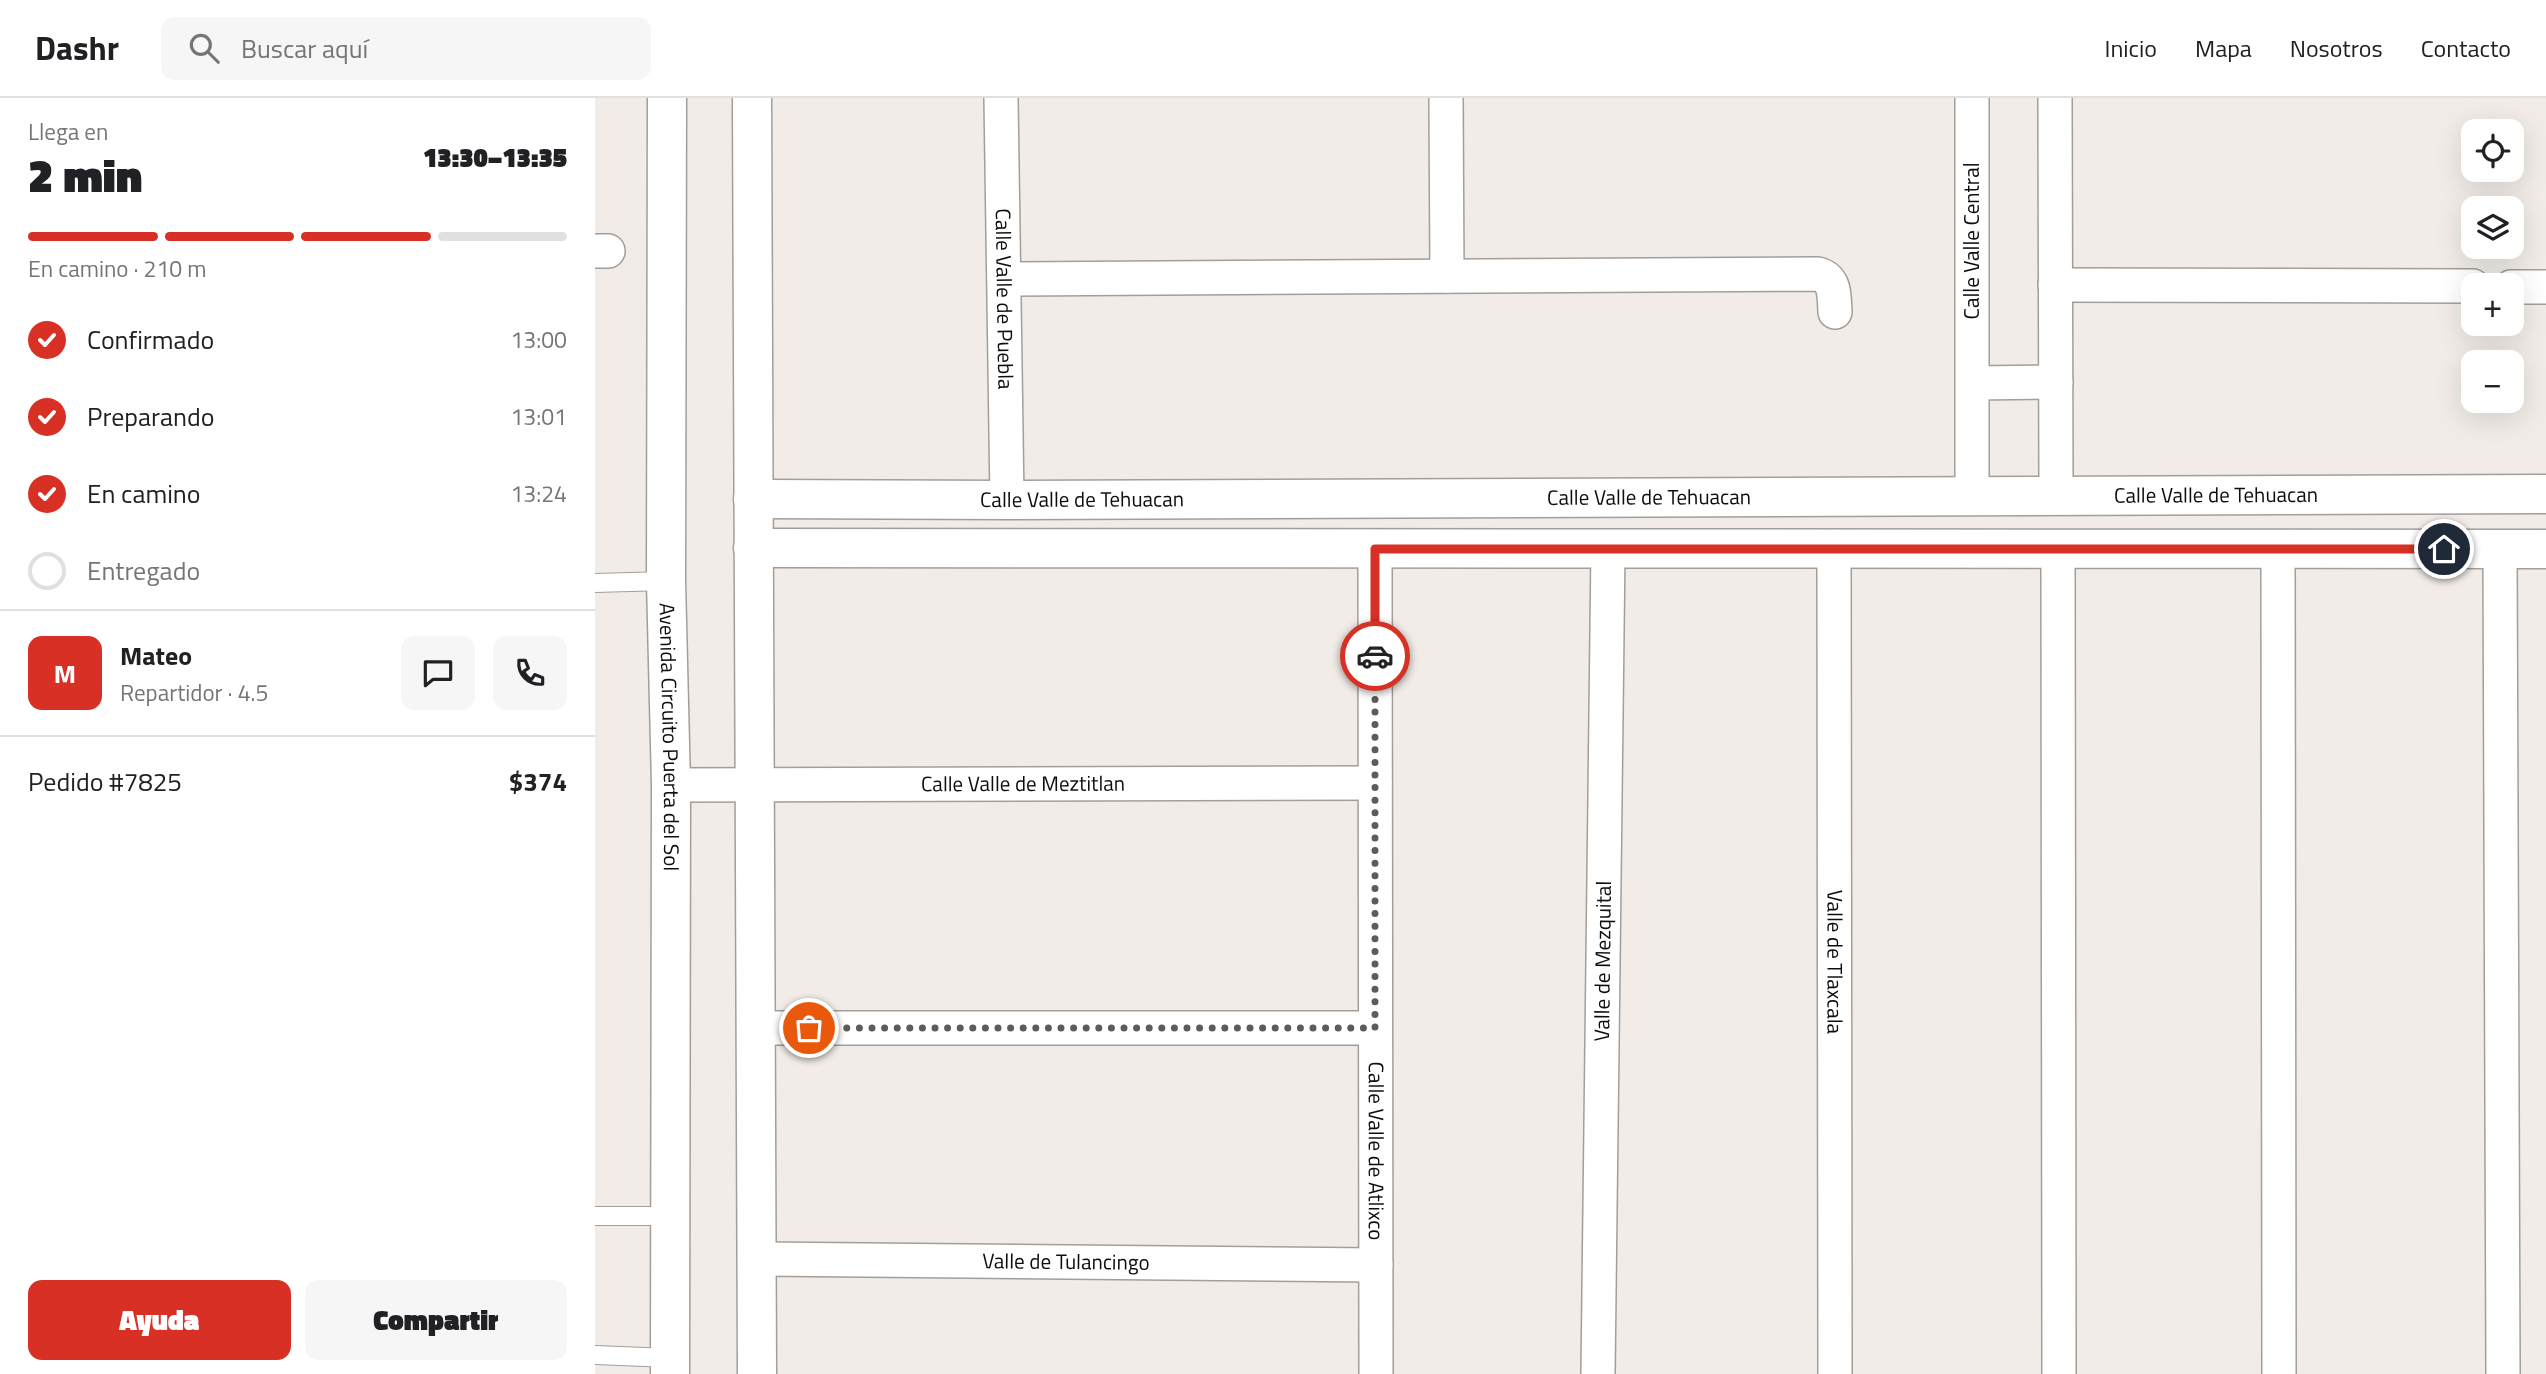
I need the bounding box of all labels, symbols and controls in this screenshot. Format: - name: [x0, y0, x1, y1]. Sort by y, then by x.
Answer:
- search box: [161, 17, 651, 80]
- text: Dashr: [35, 23, 119, 73]
- icon: search: [185, 29, 223, 67]
- text: Buscar aquí: [241, 29, 368, 68]
- text: Inicio: [2105, 30, 2157, 66]
- text: Mapa: [2195, 30, 2252, 66]
- text: Nosotros: [2290, 30, 2383, 66]
- text: Contacto: [2421, 30, 2511, 66]
- text: Llega en: [28, 114, 108, 149]
- map controls: [2461, 119, 2524, 413]
- button: locate: [2461, 119, 2524, 182]
- text: 13:30–13:35: [423, 138, 567, 177]
- text: 2 min: [28, 140, 142, 210]
- street label: Calle Valle Central: [1955, 162, 1987, 320]
- button: layers: [2461, 196, 2524, 259]
- street label: Calle Valle de Puebla: [988, 208, 1022, 390]
- text: En camino · 210 m: [28, 251, 206, 286]
- button: +: [2461, 273, 2524, 336]
- text: Confirmado: [87, 320, 214, 359]
- icon: check: [28, 321, 66, 359]
- text: 13:00: [510, 322, 567, 357]
- button: −: [2461, 350, 2524, 413]
- text: Preparando: [87, 397, 214, 436]
- icon: check: [28, 398, 66, 436]
- text: 13:01: [510, 399, 567, 434]
- text: En camino: [87, 474, 201, 513]
- icon: check: [28, 475, 66, 513]
- text: 13:24: [510, 476, 567, 511]
- street label: Calle Valle de Tehuacan: [2114, 478, 2318, 511]
- street label: Calle Valle de Tehuacan: [1547, 480, 1751, 513]
- street label: Calle Valle de Tehuacan: [980, 482, 1184, 515]
- pin: [2414, 519, 2474, 579]
- icon: home: [2425, 530, 2463, 568]
- text: Entregado: [87, 551, 200, 590]
- street label: Avenida Circuito Puerta del Sol: [652, 602, 688, 871]
- courier: [1340, 621, 1410, 691]
- text: Mateo: [120, 636, 192, 675]
- button: chat: [401, 636, 475, 710]
- button: phone: [493, 636, 567, 710]
- icon: car: [1356, 637, 1394, 675]
- text: M: [54, 654, 76, 693]
- text: Repartidor · 4.5: [120, 675, 268, 710]
- text: Pedido #7825: [28, 762, 182, 801]
- text: $374: [509, 762, 567, 801]
- street label: Calle Valle de Meztitlan: [921, 767, 1125, 799]
- street label: Valle de Mezquital: [1585, 880, 1619, 1042]
- street label: Valle de Tlaxcala: [1819, 890, 1852, 1035]
- pin: [779, 998, 839, 1058]
- icon: bag: [790, 1009, 828, 1047]
- street label: Calle Valle de Atlixco: [1361, 1062, 1393, 1240]
- street label: Valle de Tulancingo: [982, 1244, 1150, 1278]
- button: Ayuda: [28, 1280, 291, 1360]
- button: Compartir: [305, 1280, 567, 1360]

